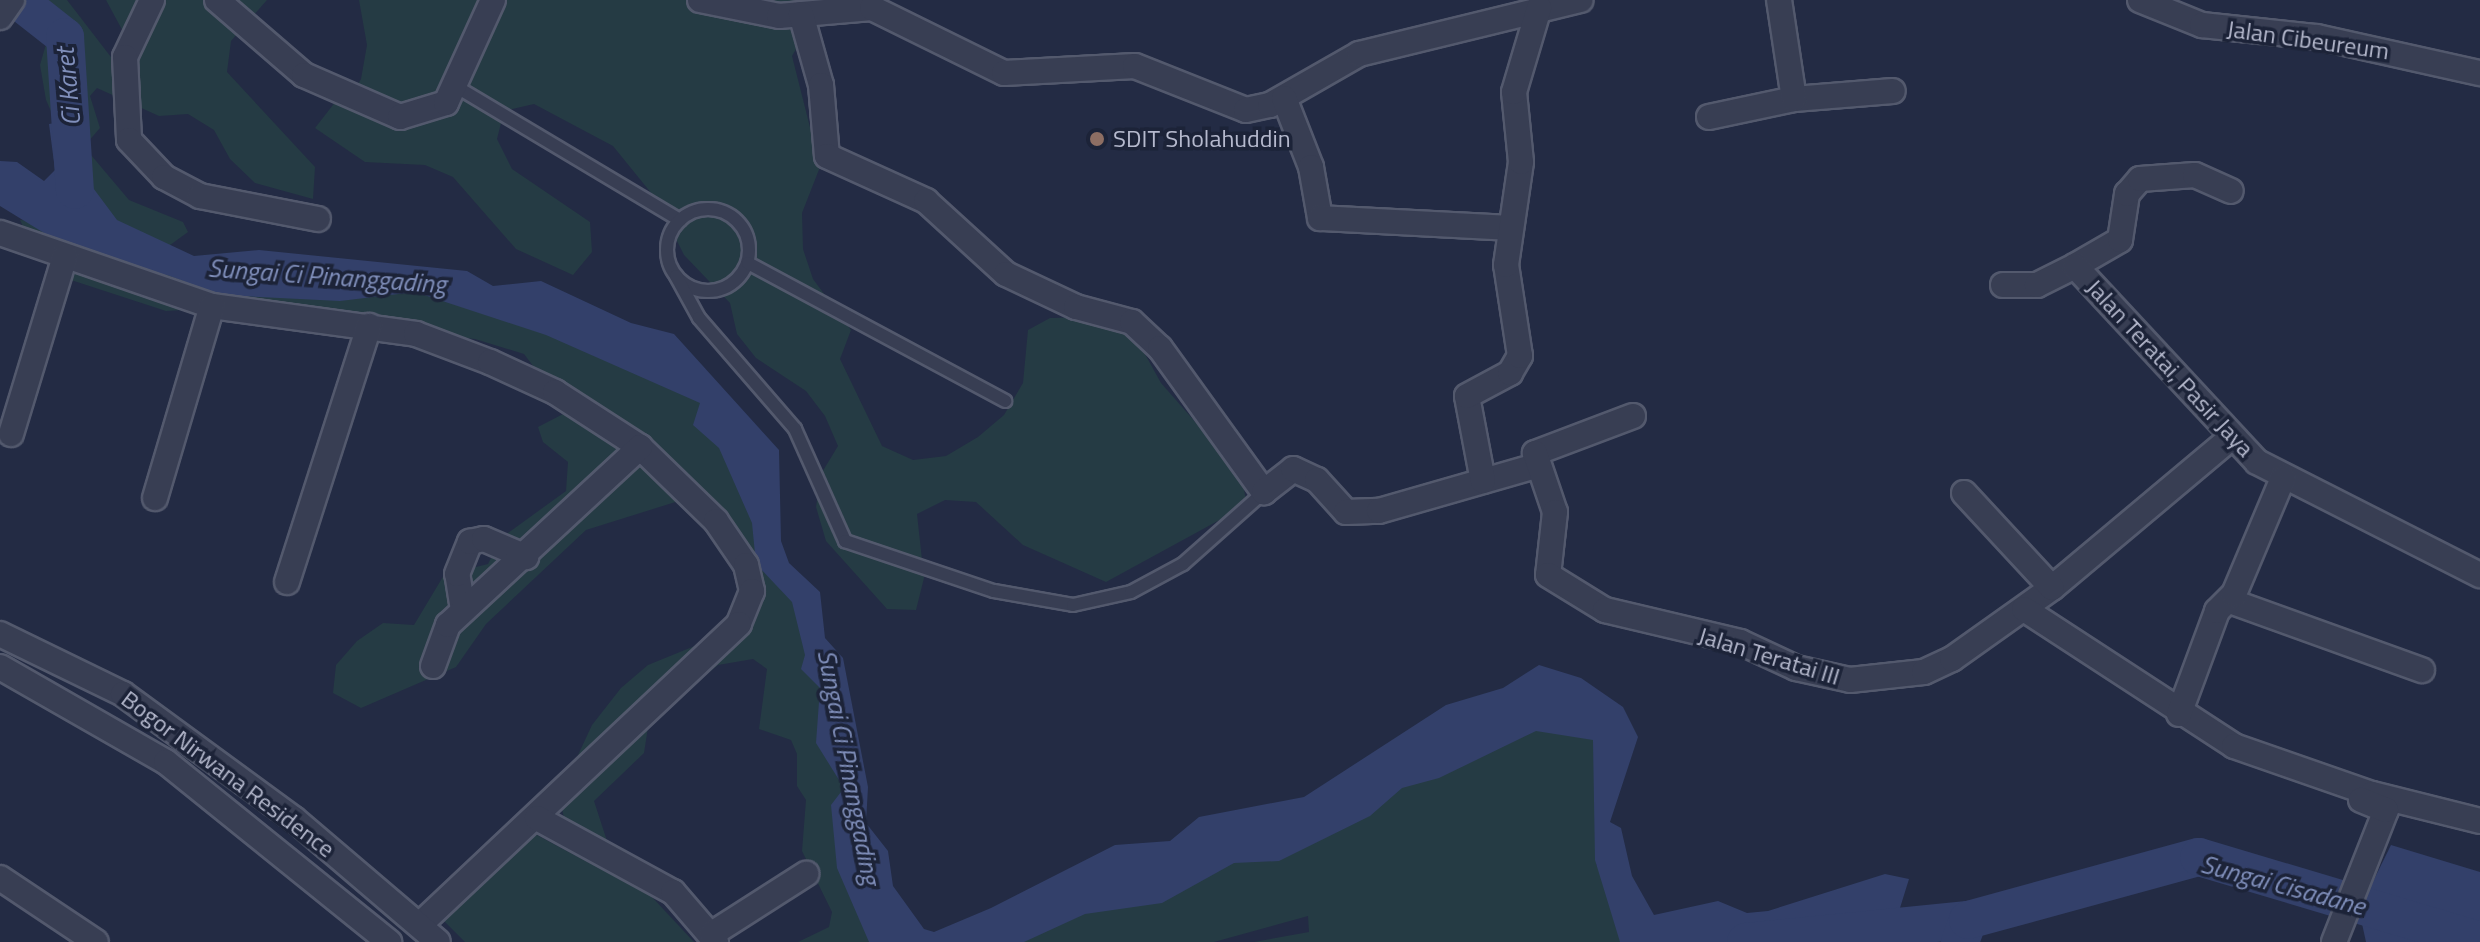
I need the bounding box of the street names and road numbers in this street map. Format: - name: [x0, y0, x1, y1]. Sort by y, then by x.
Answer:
- street label: Jalan Cibeureum: [2225, 14, 2391, 66]
- street label: Jalan Teratai, Pasir Jaya: [2080, 273, 2260, 463]
- street label: Jalan Teratai III: [1695, 621, 1843, 691]
- street label: Bogor Nirwana Residence: [116, 684, 340, 864]

